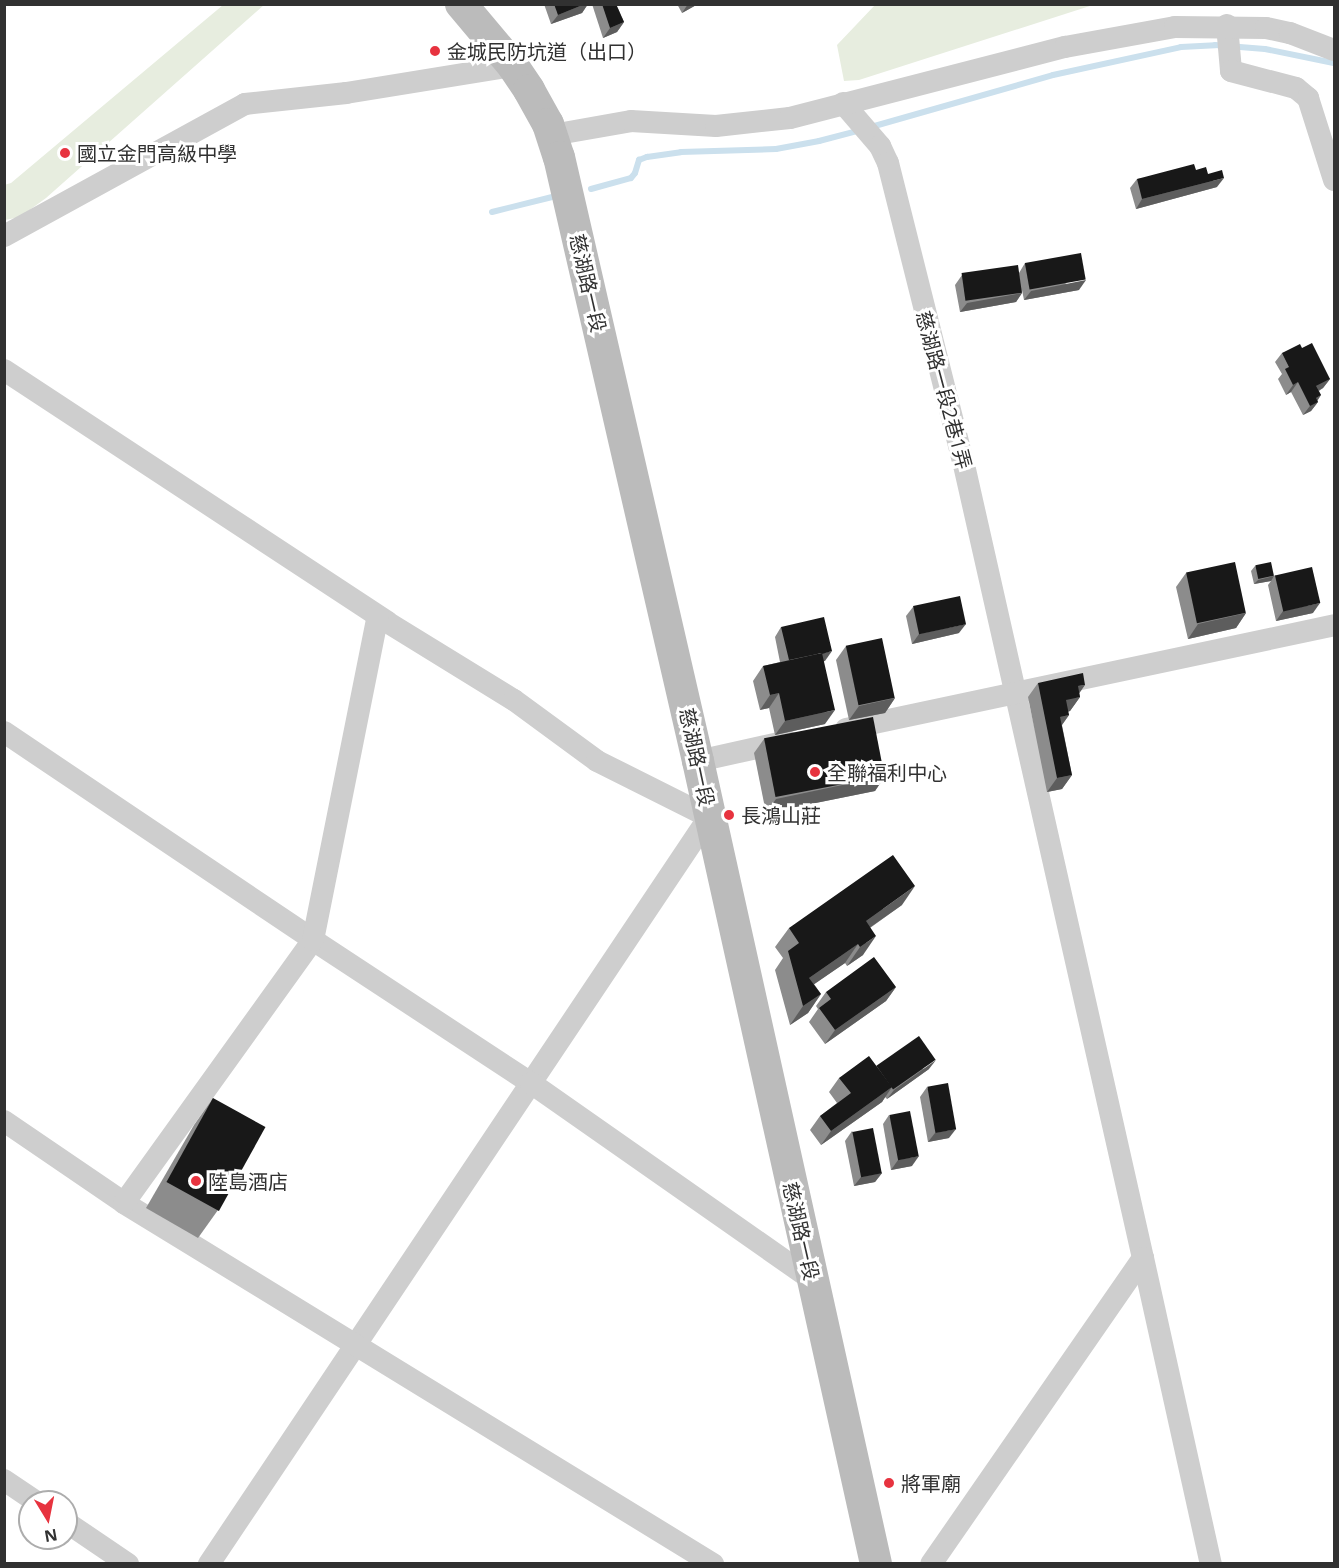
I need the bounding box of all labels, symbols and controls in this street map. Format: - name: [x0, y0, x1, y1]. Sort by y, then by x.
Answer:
- place label: 金城民防坑道（出口）: [447, 39, 647, 63]
- marker: 金城民防坑道（出口）: [428, 44, 442, 58]
- place label: 國立金門高級中學: [77, 141, 237, 165]
- marker: 國立金門高級中學: [58, 146, 72, 160]
- street label: 慈湖路一段: [565, 232, 611, 334]
- street label: 慈湖路一段2巷1弄: [911, 308, 977, 472]
- street label: 慈湖路一段: [675, 706, 719, 808]
- place label: 全聯福利中心: [827, 760, 947, 784]
- marker: 全聯福利中心: [808, 765, 822, 779]
- place label: 長鴻山莊: [741, 803, 821, 827]
- marker: 長鴻山莊: [722, 808, 736, 822]
- place label: 陸島酒店: [208, 1169, 288, 1193]
- marker: 陸島酒店: [189, 1174, 203, 1188]
- street label: 慈湖路一段: [778, 1180, 824, 1282]
- place label: 將軍廟: [901, 1471, 961, 1495]
- marker: 將軍廟: [882, 1476, 896, 1490]
- north arrow: [18, 1490, 78, 1550]
- text: N: [42, 1524, 59, 1548]

